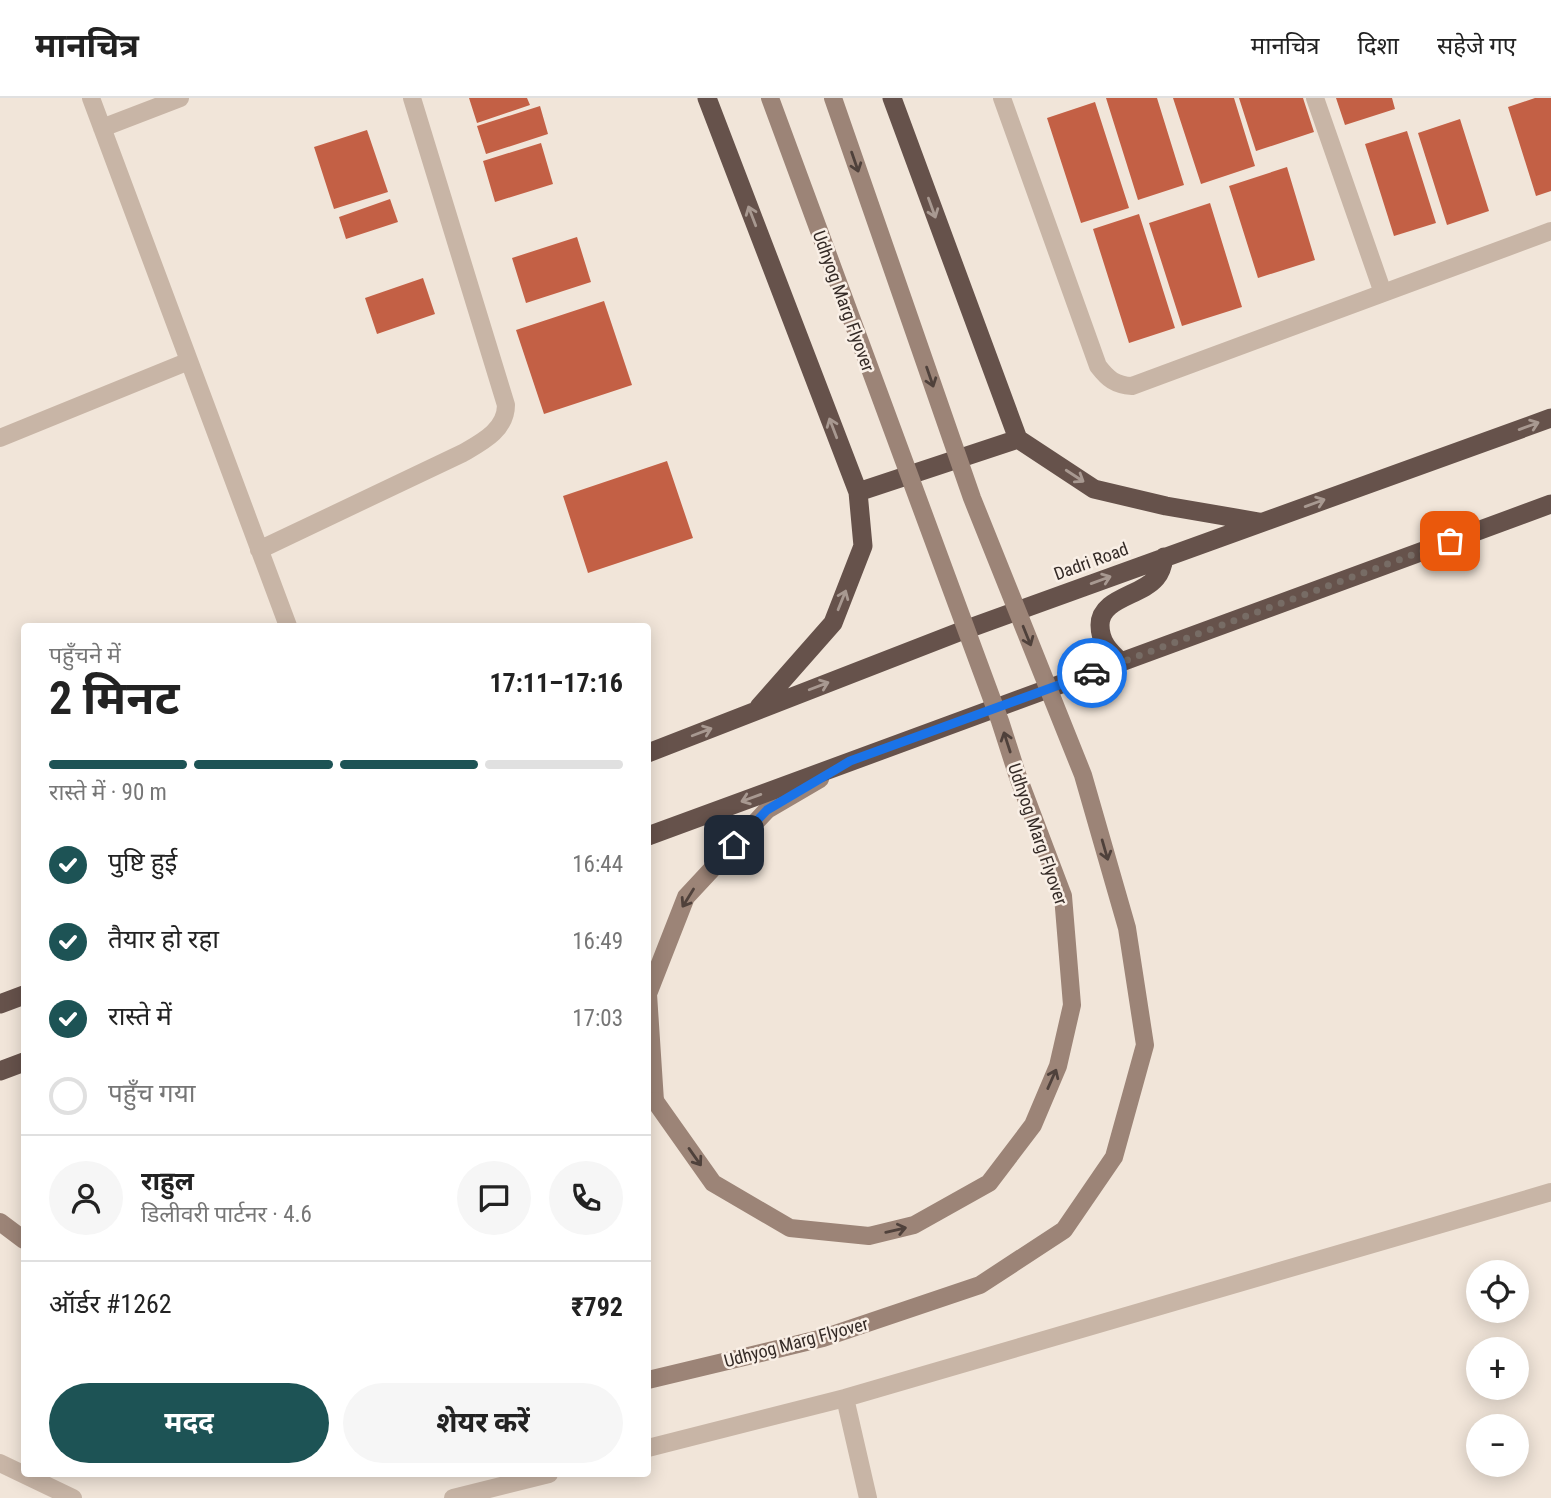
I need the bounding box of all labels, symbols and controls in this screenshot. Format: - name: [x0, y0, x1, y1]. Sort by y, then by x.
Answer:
- text: मानचित्र: [35, 26, 139, 65]
- text: मानचित्र: [1251, 32, 1319, 60]
- text: दिशा: [1357, 32, 1399, 60]
- text: सहेजे गए: [1437, 32, 1516, 60]
- one-way arrow: [850, 151, 862, 173]
- one-way arrow: [927, 196, 940, 218]
- one-way arrow: [745, 205, 757, 227]
- street label: Udhyog Marg Flyover: [809, 228, 879, 375]
- one-way arrow: [925, 366, 937, 388]
- one-way arrow: [826, 418, 839, 440]
- one-way arrow: [1517, 419, 1539, 431]
- one-way arrow: [1065, 469, 1084, 483]
- one-way arrow: [1303, 496, 1325, 508]
- pin: [1420, 511, 1480, 571]
- icon: bag: [1431, 522, 1469, 560]
- street label: Dadri Road: [1051, 538, 1131, 584]
- one-way arrow: [1089, 573, 1111, 585]
- one-way arrow: [836, 590, 849, 611]
- one-way arrow: [1022, 625, 1035, 646]
- courier: [1057, 638, 1127, 708]
- text: पहुँचने में: [49, 642, 121, 669]
- icon: car: [1073, 654, 1111, 692]
- text: 17:11–17:16: [489, 668, 623, 698]
- text: 2 मिनट: [49, 671, 179, 725]
- one-way arrow: [808, 679, 830, 691]
- one-way arrow: [690, 724, 712, 737]
- one-way arrow: [1000, 731, 1013, 753]
- street label: Udhyog Marg Flyover: [1004, 760, 1072, 908]
- text: रास्ते में · 90 m: [49, 779, 167, 806]
- one-way arrow: [740, 793, 762, 805]
- pin: [704, 815, 764, 875]
- icon: home: [715, 826, 753, 864]
- one-way arrow: [1099, 838, 1112, 860]
- icon: check: [49, 846, 87, 884]
- text: पुष्टि हुई: [108, 847, 177, 877]
- text: 16:44: [572, 851, 623, 878]
- one-way arrow: [680, 888, 694, 908]
- icon: check: [49, 923, 87, 961]
- text: तैयार हो रहा: [108, 924, 219, 954]
- text: 16:49: [572, 928, 623, 955]
- icon: check: [49, 1000, 87, 1038]
- text: रास्ते में: [108, 1001, 172, 1031]
- text: 17:03: [572, 1005, 623, 1032]
- one-way arrow: [1047, 1069, 1060, 1090]
- text: पहुँच गया: [108, 1078, 196, 1108]
- one-way arrow: [688, 1147, 702, 1166]
- button: person: [49, 1161, 123, 1235]
- button: chat: [457, 1161, 531, 1235]
- button: phone: [549, 1161, 623, 1235]
- text: राहुल: [141, 1166, 194, 1196]
- text: डिलीवरी पार्टनर · 4.6: [141, 1201, 312, 1228]
- one-way arrow: [884, 1223, 906, 1236]
- map controls: [1466, 1260, 1529, 1477]
- button: locate: [1466, 1260, 1529, 1323]
- text: ऑर्डर #1262: [49, 1289, 172, 1319]
- text: ₹792: [571, 1292, 623, 1322]
- street label: Udhyog Marg Flyover: [722, 1313, 871, 1371]
- button: +: [1466, 1337, 1529, 1400]
- button: मदद: [49, 1383, 329, 1463]
- button: शेयर करें: [343, 1383, 623, 1463]
- button: −: [1466, 1414, 1529, 1477]

